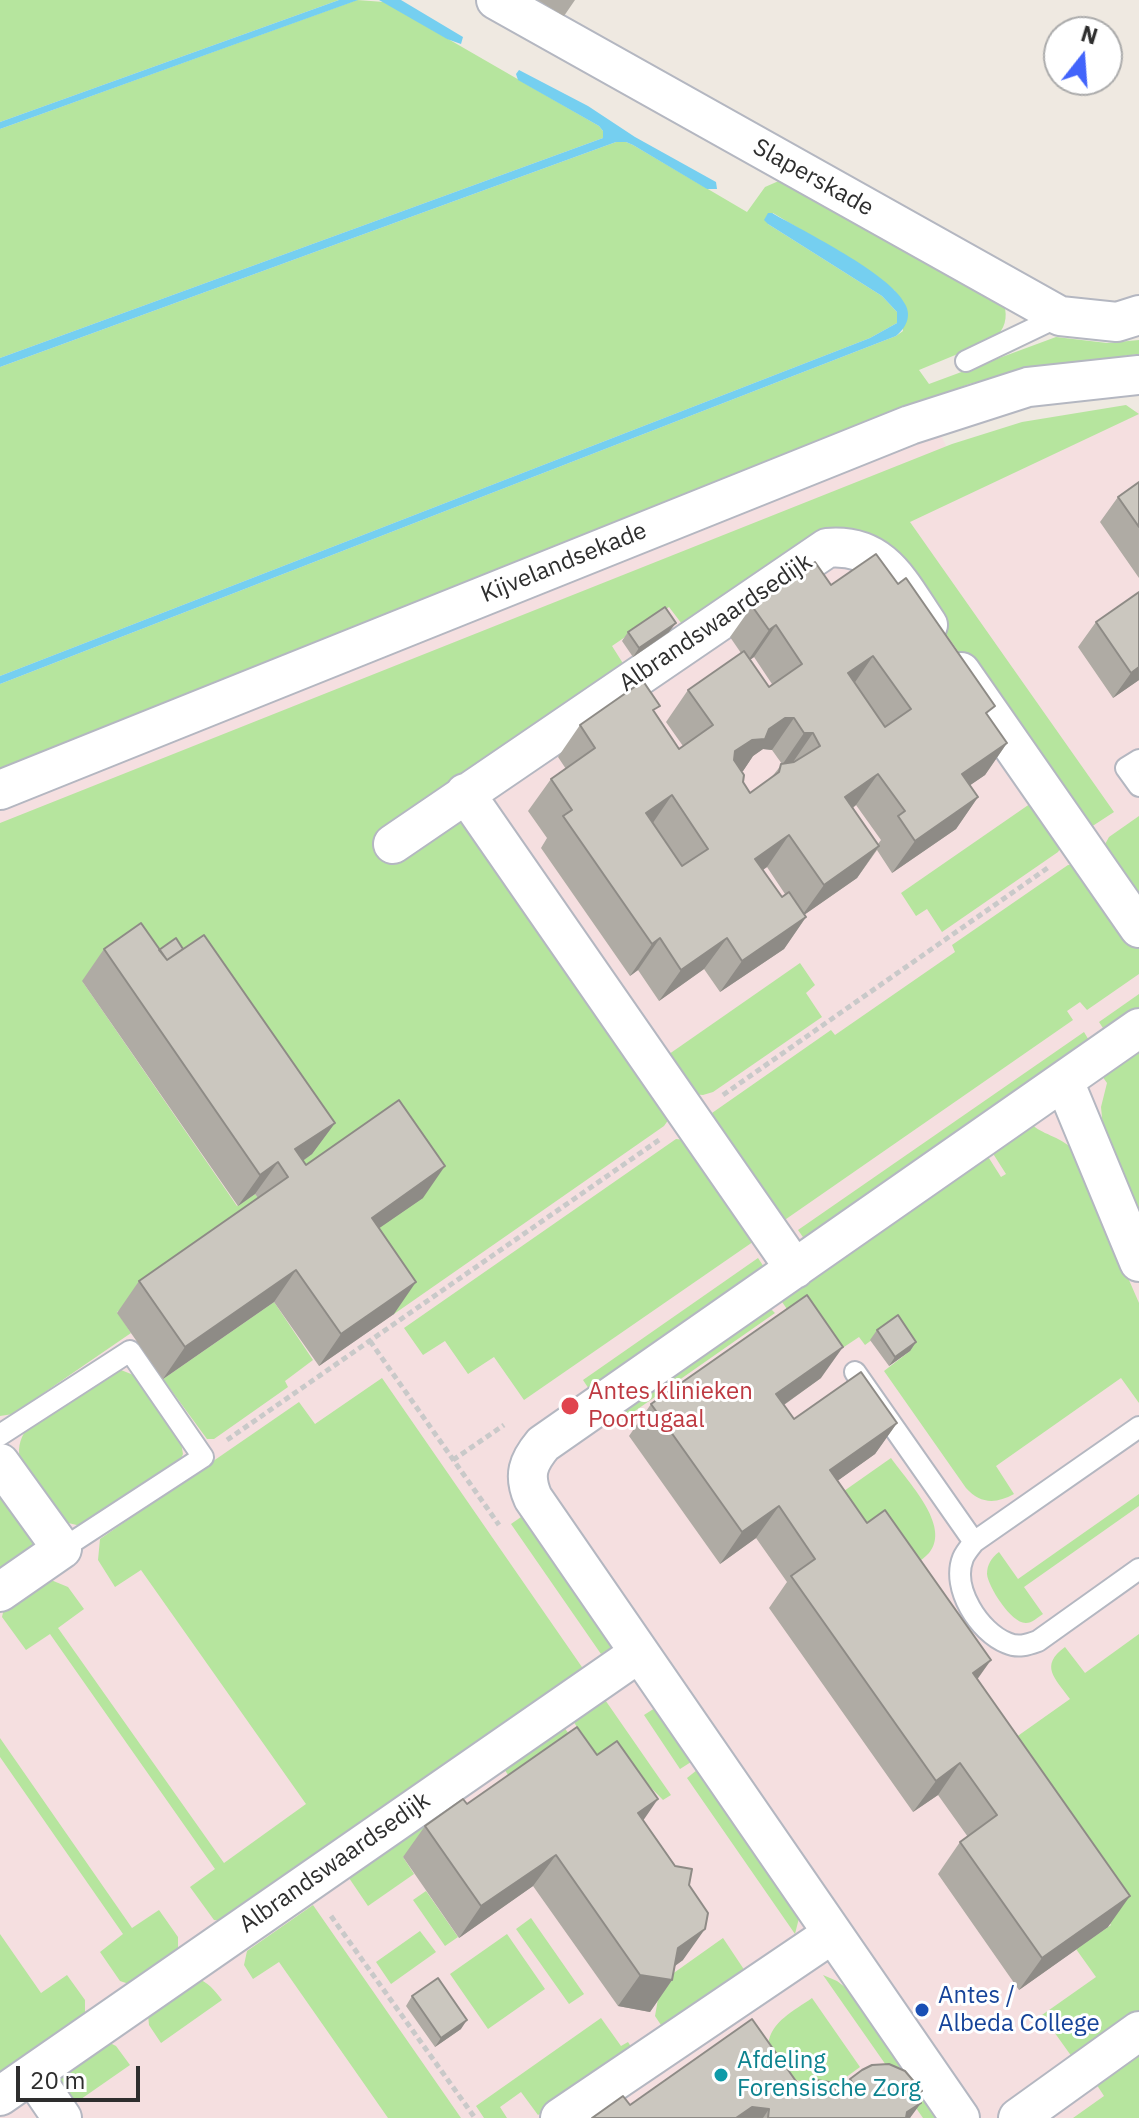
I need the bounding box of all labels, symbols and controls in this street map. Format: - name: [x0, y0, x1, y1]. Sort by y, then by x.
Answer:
- north arrow: [1043, 16, 1123, 96]
- text: N: [1078, 18, 1101, 51]
- street label: Slaperskade: [748, 133, 878, 223]
- street label: Kijvelandsekade: [477, 517, 651, 609]
- street label: Albrandswaardsedijk: [614, 548, 818, 698]
- place label: Antes klinieken Poortugaal: [588, 1378, 753, 1434]
- marker: Antes klinieken Poortugaal: [559, 1395, 581, 1417]
- street label: Albrandswaardsedijk: [234, 1786, 436, 1940]
- place label: Antes / Albeda College: [938, 1982, 1100, 2038]
- marker: Antes / Albeda College: [913, 2001, 931, 2019]
- place label: Afdeling Forensische Zorg: [737, 2047, 921, 2103]
- scale bar: [20, 2050, 144, 2100]
- text: 20 m: [30, 2064, 85, 2096]
- marker: Afdeling Forensische Zorg: [712, 2066, 730, 2084]

